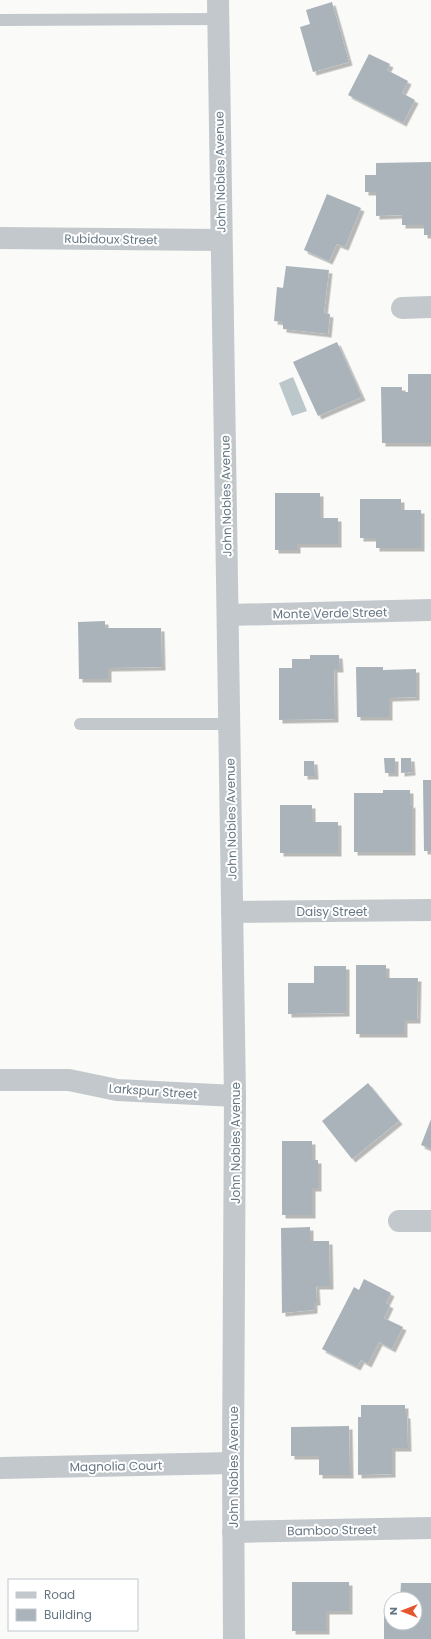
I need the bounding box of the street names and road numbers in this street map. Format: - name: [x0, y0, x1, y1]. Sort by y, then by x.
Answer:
- street label: John Nobles Avenue: [210, 111, 230, 233]
- street label: Rubidoux Street: [64, 230, 158, 248]
- street label: John Nobles Avenue: [216, 435, 236, 557]
- street label: Monte Verde Street: [273, 604, 387, 622]
- street label: John Nobles Avenue: [221, 758, 241, 880]
- street label: Daisy Street: [297, 903, 367, 920]
- street label: Larkspur Street: [108, 1079, 198, 1103]
- street label: John Nobles Avenue: [227, 1082, 244, 1204]
- street label: John Nobles Avenue: [225, 1406, 242, 1528]
- street label: Magnolia Court: [70, 1457, 162, 1475]
- street label: Bamboo Street: [287, 1521, 377, 1539]

